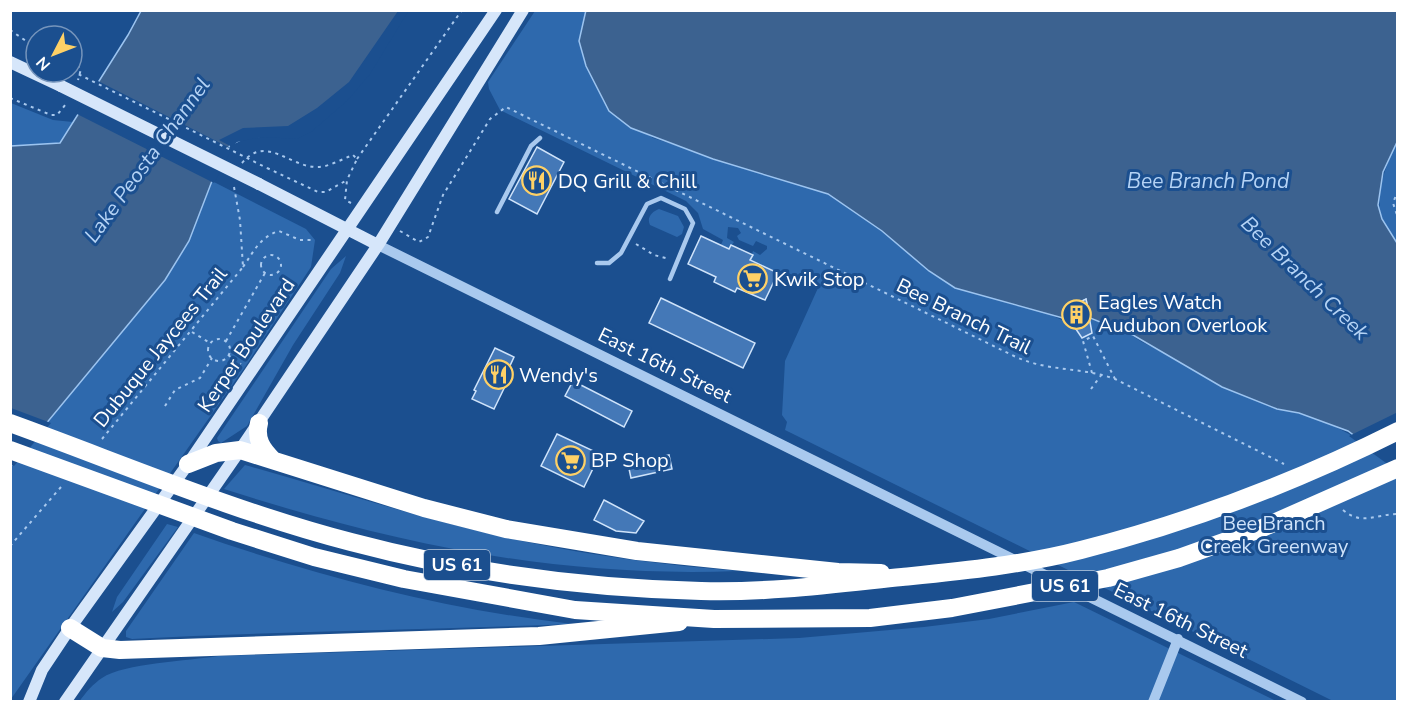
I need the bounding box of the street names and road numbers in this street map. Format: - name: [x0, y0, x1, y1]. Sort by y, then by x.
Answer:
- street label: Dubuque Jaycees Trail: [87, 262, 233, 433]
- street label: Bee Branch Trail: [892, 272, 1036, 361]
- street label: Kerper Boulevard: [192, 273, 301, 418]
- street label: East 16th Street: [593, 321, 737, 410]
- road number: US 61: [424, 550, 490, 580]
- road number: US 61: [1032, 571, 1098, 601]
- street label: East 16th Street: [1109, 576, 1253, 665]

